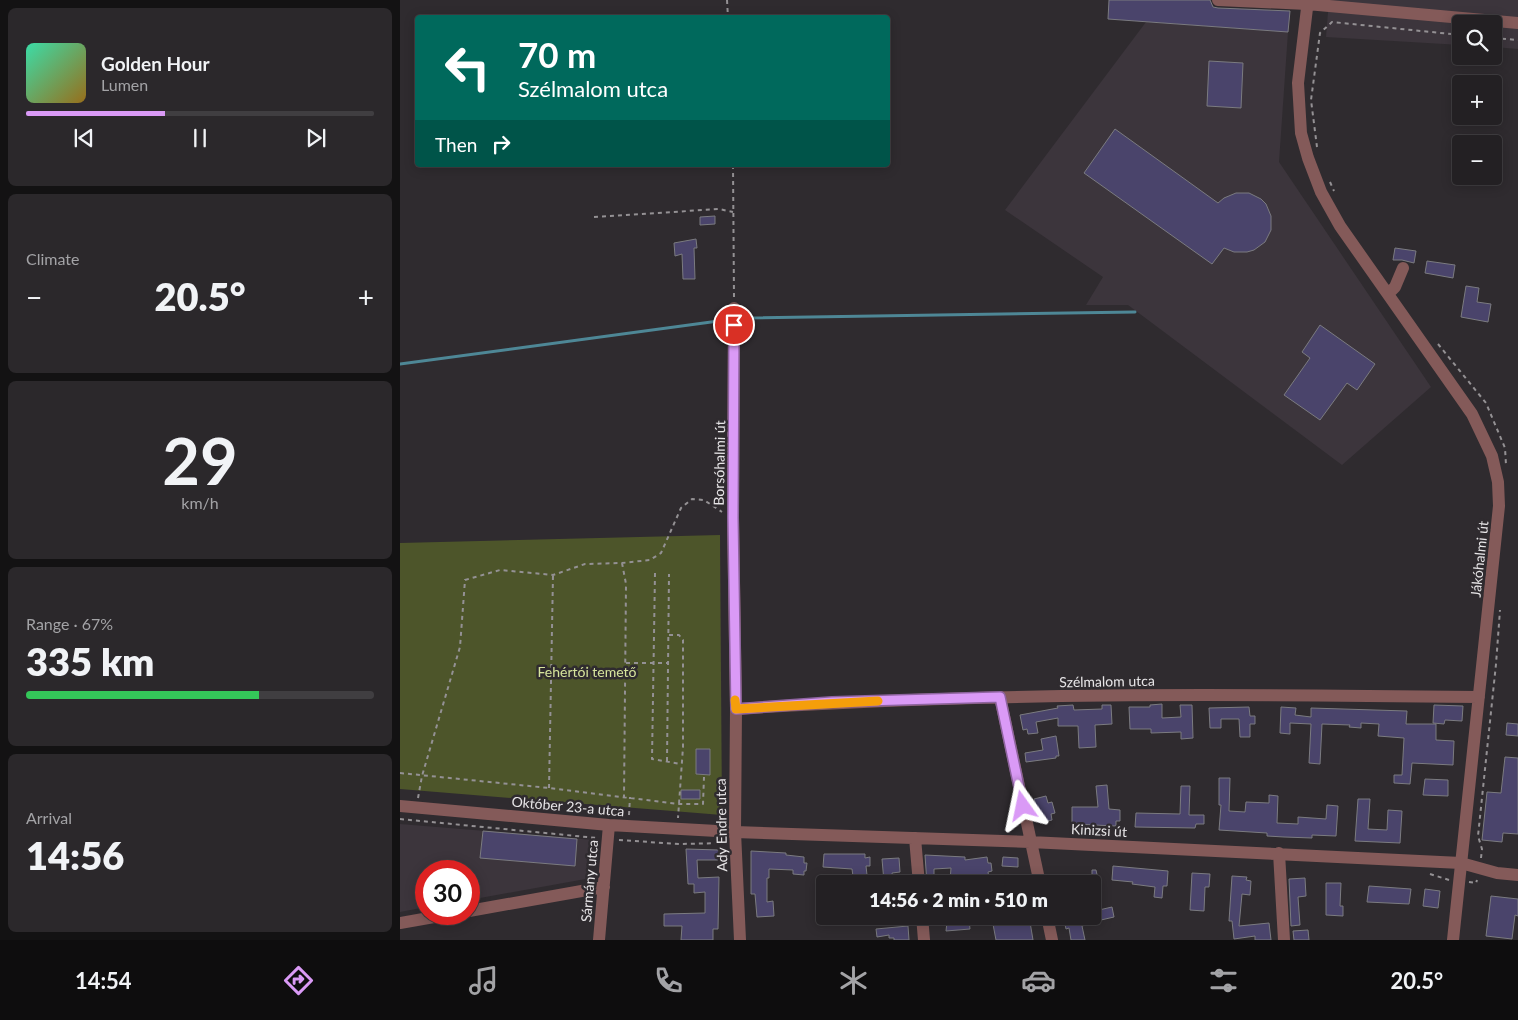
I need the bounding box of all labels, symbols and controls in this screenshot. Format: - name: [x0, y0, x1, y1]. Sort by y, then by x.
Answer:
- map controls: [1452, 15, 1502, 185]
- button: search: [1452, 15, 1502, 65]
- text: 70 m: [518, 33, 596, 75]
- icon: left: [435, 35, 500, 100]
- text: Golden Hour: [101, 52, 210, 75]
- text: Lumen: [101, 75, 148, 94]
- text: Szélmalom utca: [518, 75, 668, 102]
- button: +: [1452, 75, 1502, 125]
- icon: previous: [70, 124, 98, 152]
- icon: pause: [186, 124, 214, 152]
- icon: next: [302, 124, 330, 152]
- icon: right: [487, 130, 515, 158]
- text: Then: [435, 133, 477, 156]
- button: −: [1452, 135, 1502, 185]
- text: Climate: [26, 249, 79, 268]
- text: 20.5°: [154, 273, 246, 319]
- text: −: [26, 280, 42, 314]
- text: +: [358, 280, 374, 314]
- pin: [713, 304, 755, 346]
- icon: arrive: [720, 311, 748, 339]
- street label: Borsóhalmi út: [710, 420, 728, 506]
- text: 29: [162, 421, 238, 499]
- text: km/h: [181, 493, 219, 512]
- street label: Jákóhalmi út: [1467, 520, 1491, 598]
- text: Range · 67%: [26, 614, 113, 633]
- text: 335 km: [26, 638, 154, 684]
- park label: Fehértói temető: [537, 663, 637, 680]
- street label: Szélmalom utca: [1059, 672, 1155, 690]
- street label: Ady Endre utca: [712, 778, 730, 872]
- position arrow: [996, 779, 1048, 831]
- street label: Október 23-a utca: [511, 793, 625, 819]
- text: Arrival: [26, 808, 72, 827]
- street label: Kinizsi út: [1071, 820, 1127, 840]
- text: 14:56: [26, 832, 124, 878]
- street label: Sármány utca: [577, 839, 601, 923]
- speed limit sign: 30: [415, 860, 480, 925]
- text: 14:56 · 2 min · 510 m: [869, 888, 1048, 911]
- icon: directions: [281, 963, 316, 998]
- icon: music: [466, 963, 501, 998]
- icon: phone: [651, 963, 686, 998]
- icon: climate: [836, 963, 871, 998]
- icon: car: [1021, 963, 1056, 998]
- icon: filters: [1206, 963, 1241, 998]
- text: 14:54: [75, 967, 132, 994]
- text: 20.5°: [1390, 967, 1443, 994]

